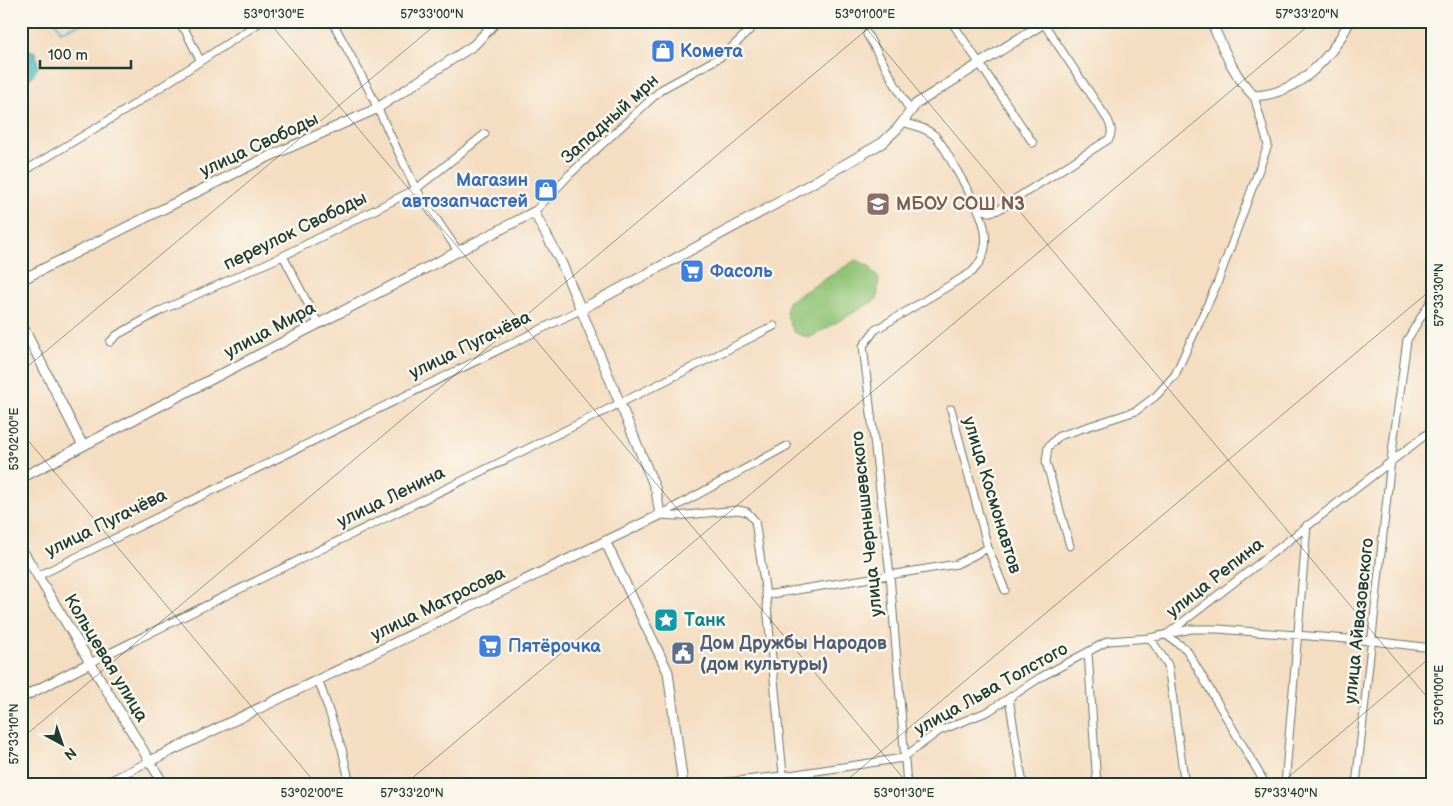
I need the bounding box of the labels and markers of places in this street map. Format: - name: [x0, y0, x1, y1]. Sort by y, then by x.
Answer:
- shop icon: Комета: [650, 38, 676, 64]
- place label: Комета: [680, 41, 743, 62]
- place label: Магазин автозапчастей: [402, 170, 528, 212]
- shop icon: Магазин автозапчастей: [533, 177, 559, 203]
- school or university icon: МБОУ СОШ N3: [865, 191, 891, 217]
- place label: МБОУ СОШ N3: [896, 194, 1025, 215]
- supermarket icon: Фасоль: [679, 258, 705, 284]
- place label: Фасоль: [710, 261, 773, 282]
- place icon: Танк: [653, 607, 679, 633]
- place label: Танк: [684, 610, 726, 631]
- supermarket icon: Пятёрочка: [477, 633, 503, 659]
- place label: Дом Дружбы Народов (дом культуры): [700, 633, 887, 675]
- place label: Пятёрочка: [508, 636, 601, 657]
- public building icon: Дом Дружбы Народов (дом культуры): [670, 640, 696, 666]

